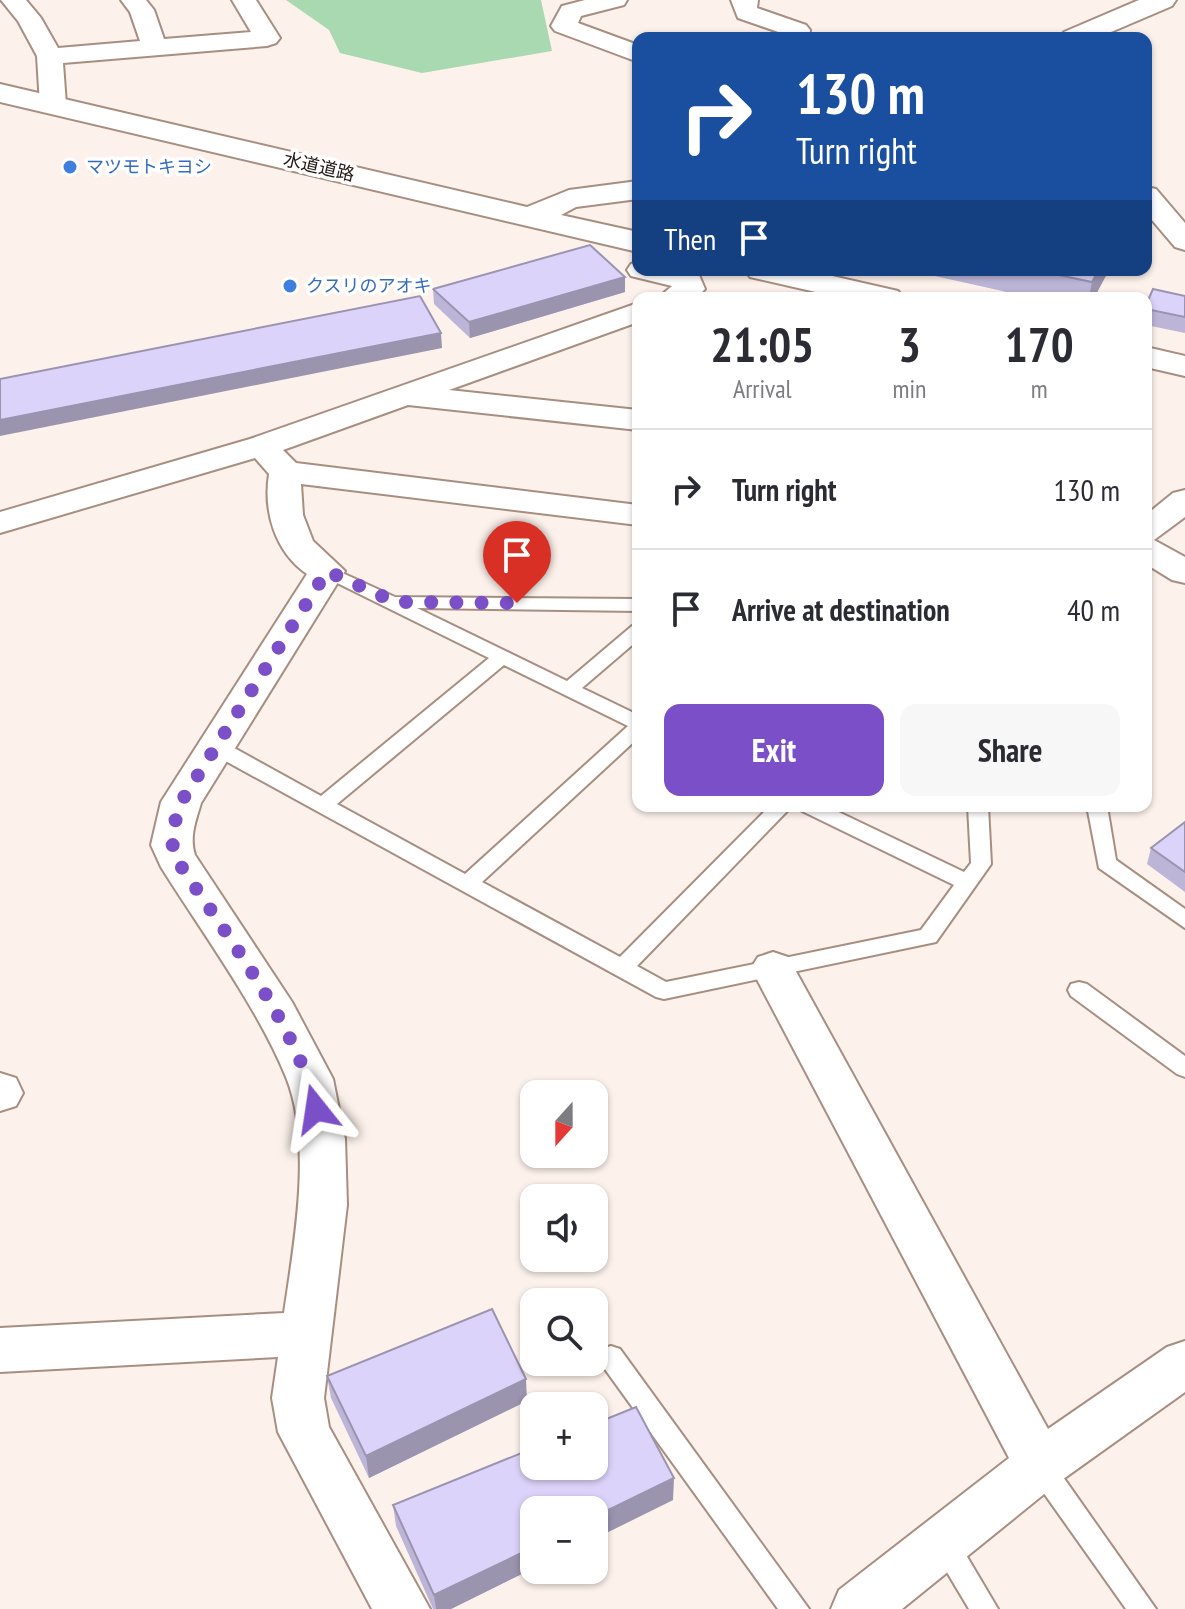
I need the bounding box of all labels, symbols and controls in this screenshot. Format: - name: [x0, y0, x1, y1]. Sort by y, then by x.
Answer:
- text: 130 m: [796, 57, 925, 129]
- icon: right: [664, 64, 768, 168]
- text: Turn right: [796, 127, 917, 174]
- street label: 水道道路: [281, 147, 357, 186]
- place label: マツモトキヨシ: [86, 155, 212, 178]
- marker: マツモトキヨシ: [61, 158, 79, 176]
- icon: arrive: [732, 216, 776, 260]
- text: Then: [664, 219, 716, 258]
- place label: クスリのアオキ: [306, 274, 431, 297]
- marker: クスリのアオキ: [281, 277, 299, 295]
- text: 21:05: [710, 313, 814, 375]
- text: 3: [898, 313, 921, 375]
- text: 170: [1005, 313, 1074, 375]
- text: Arrival: [733, 372, 792, 405]
- text: min: [892, 372, 926, 405]
- text: m: [1031, 372, 1048, 405]
- icon: right: [664, 467, 708, 511]
- text: Turn right: [732, 470, 836, 509]
- text: 130 m: [1054, 470, 1120, 509]
- pin: [483, 521, 551, 603]
- icon: arrive: [495, 533, 539, 577]
- icon: arrive: [664, 587, 708, 631]
- text: Arrive at destination: [732, 590, 950, 629]
- text: 40 m: [1067, 590, 1120, 629]
- button: Exit: [664, 704, 884, 796]
- button: Share: [900, 704, 1120, 796]
- position arrow: [274, 1067, 358, 1151]
- north arrow: [520, 1080, 608, 1168]
- map controls: [520, 1080, 608, 1584]
- button: sound: [520, 1184, 608, 1272]
- button: search: [520, 1288, 608, 1376]
- button: +: [520, 1392, 608, 1480]
- button: −: [520, 1496, 608, 1584]

